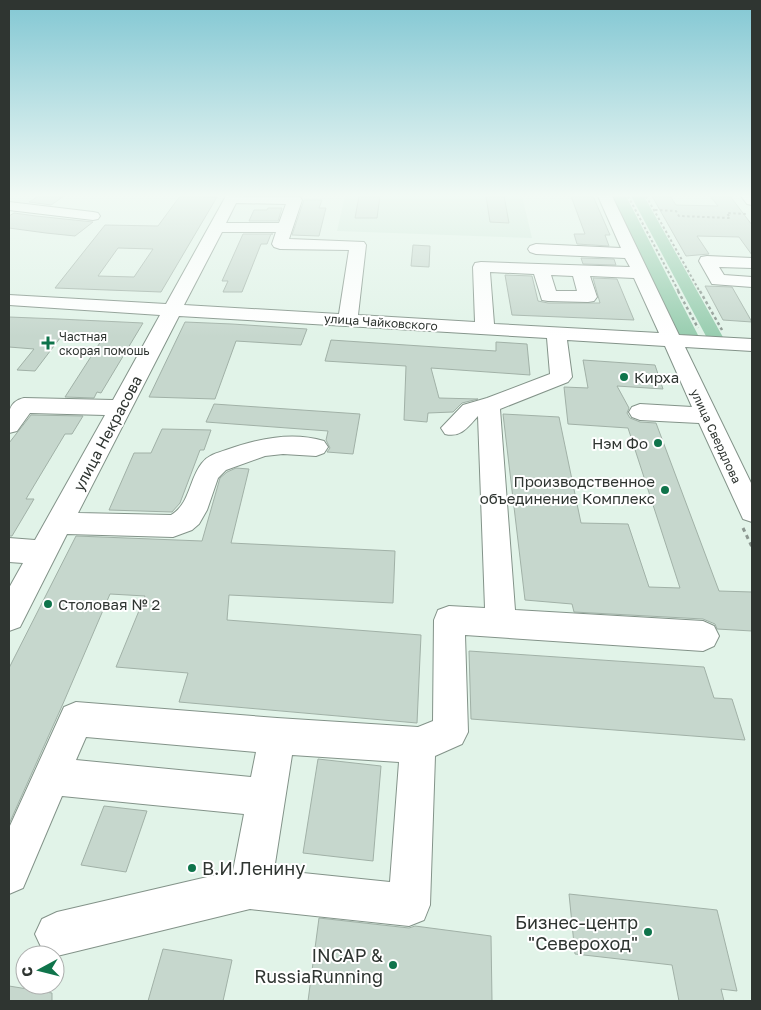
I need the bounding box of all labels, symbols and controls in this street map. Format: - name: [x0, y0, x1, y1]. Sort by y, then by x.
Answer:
- street label: улица Чайковского: [324, 311, 438, 333]
- place label: Частная скорая помошь: [59, 329, 150, 358]
- marker: Частная скорая помошь: [41, 336, 55, 350]
- place label: Кирха: [634, 368, 679, 386]
- marker: Кирха: [618, 371, 630, 383]
- street label: улица Некрасова: [69, 372, 145, 494]
- street label: улица Свердлова: [688, 386, 744, 486]
- place label: Нэм Фо: [592, 434, 648, 452]
- marker: Нэм Фо: [652, 437, 664, 449]
- place label: Производственное объединение Комплекс: [480, 472, 655, 507]
- marker: Производственное объединение Комплекс: [659, 484, 671, 496]
- place label: Столовая № 2: [58, 595, 160, 613]
- marker: Столовая № 2: [42, 598, 54, 610]
- place label: В.И.Ленину: [202, 857, 305, 879]
- marker: В.И.Ленину: [186, 862, 198, 874]
- place label: Бизнес-центр "Североход": [515, 911, 638, 954]
- marker: Бизнес-центр "Североход": [642, 926, 654, 938]
- place label: INCAP & RussiaRunning: [254, 944, 383, 987]
- north arrow: [15, 945, 65, 995]
- marker: INCAP & RussiaRunning: [387, 959, 399, 971]
- text: С: [18, 966, 36, 978]

